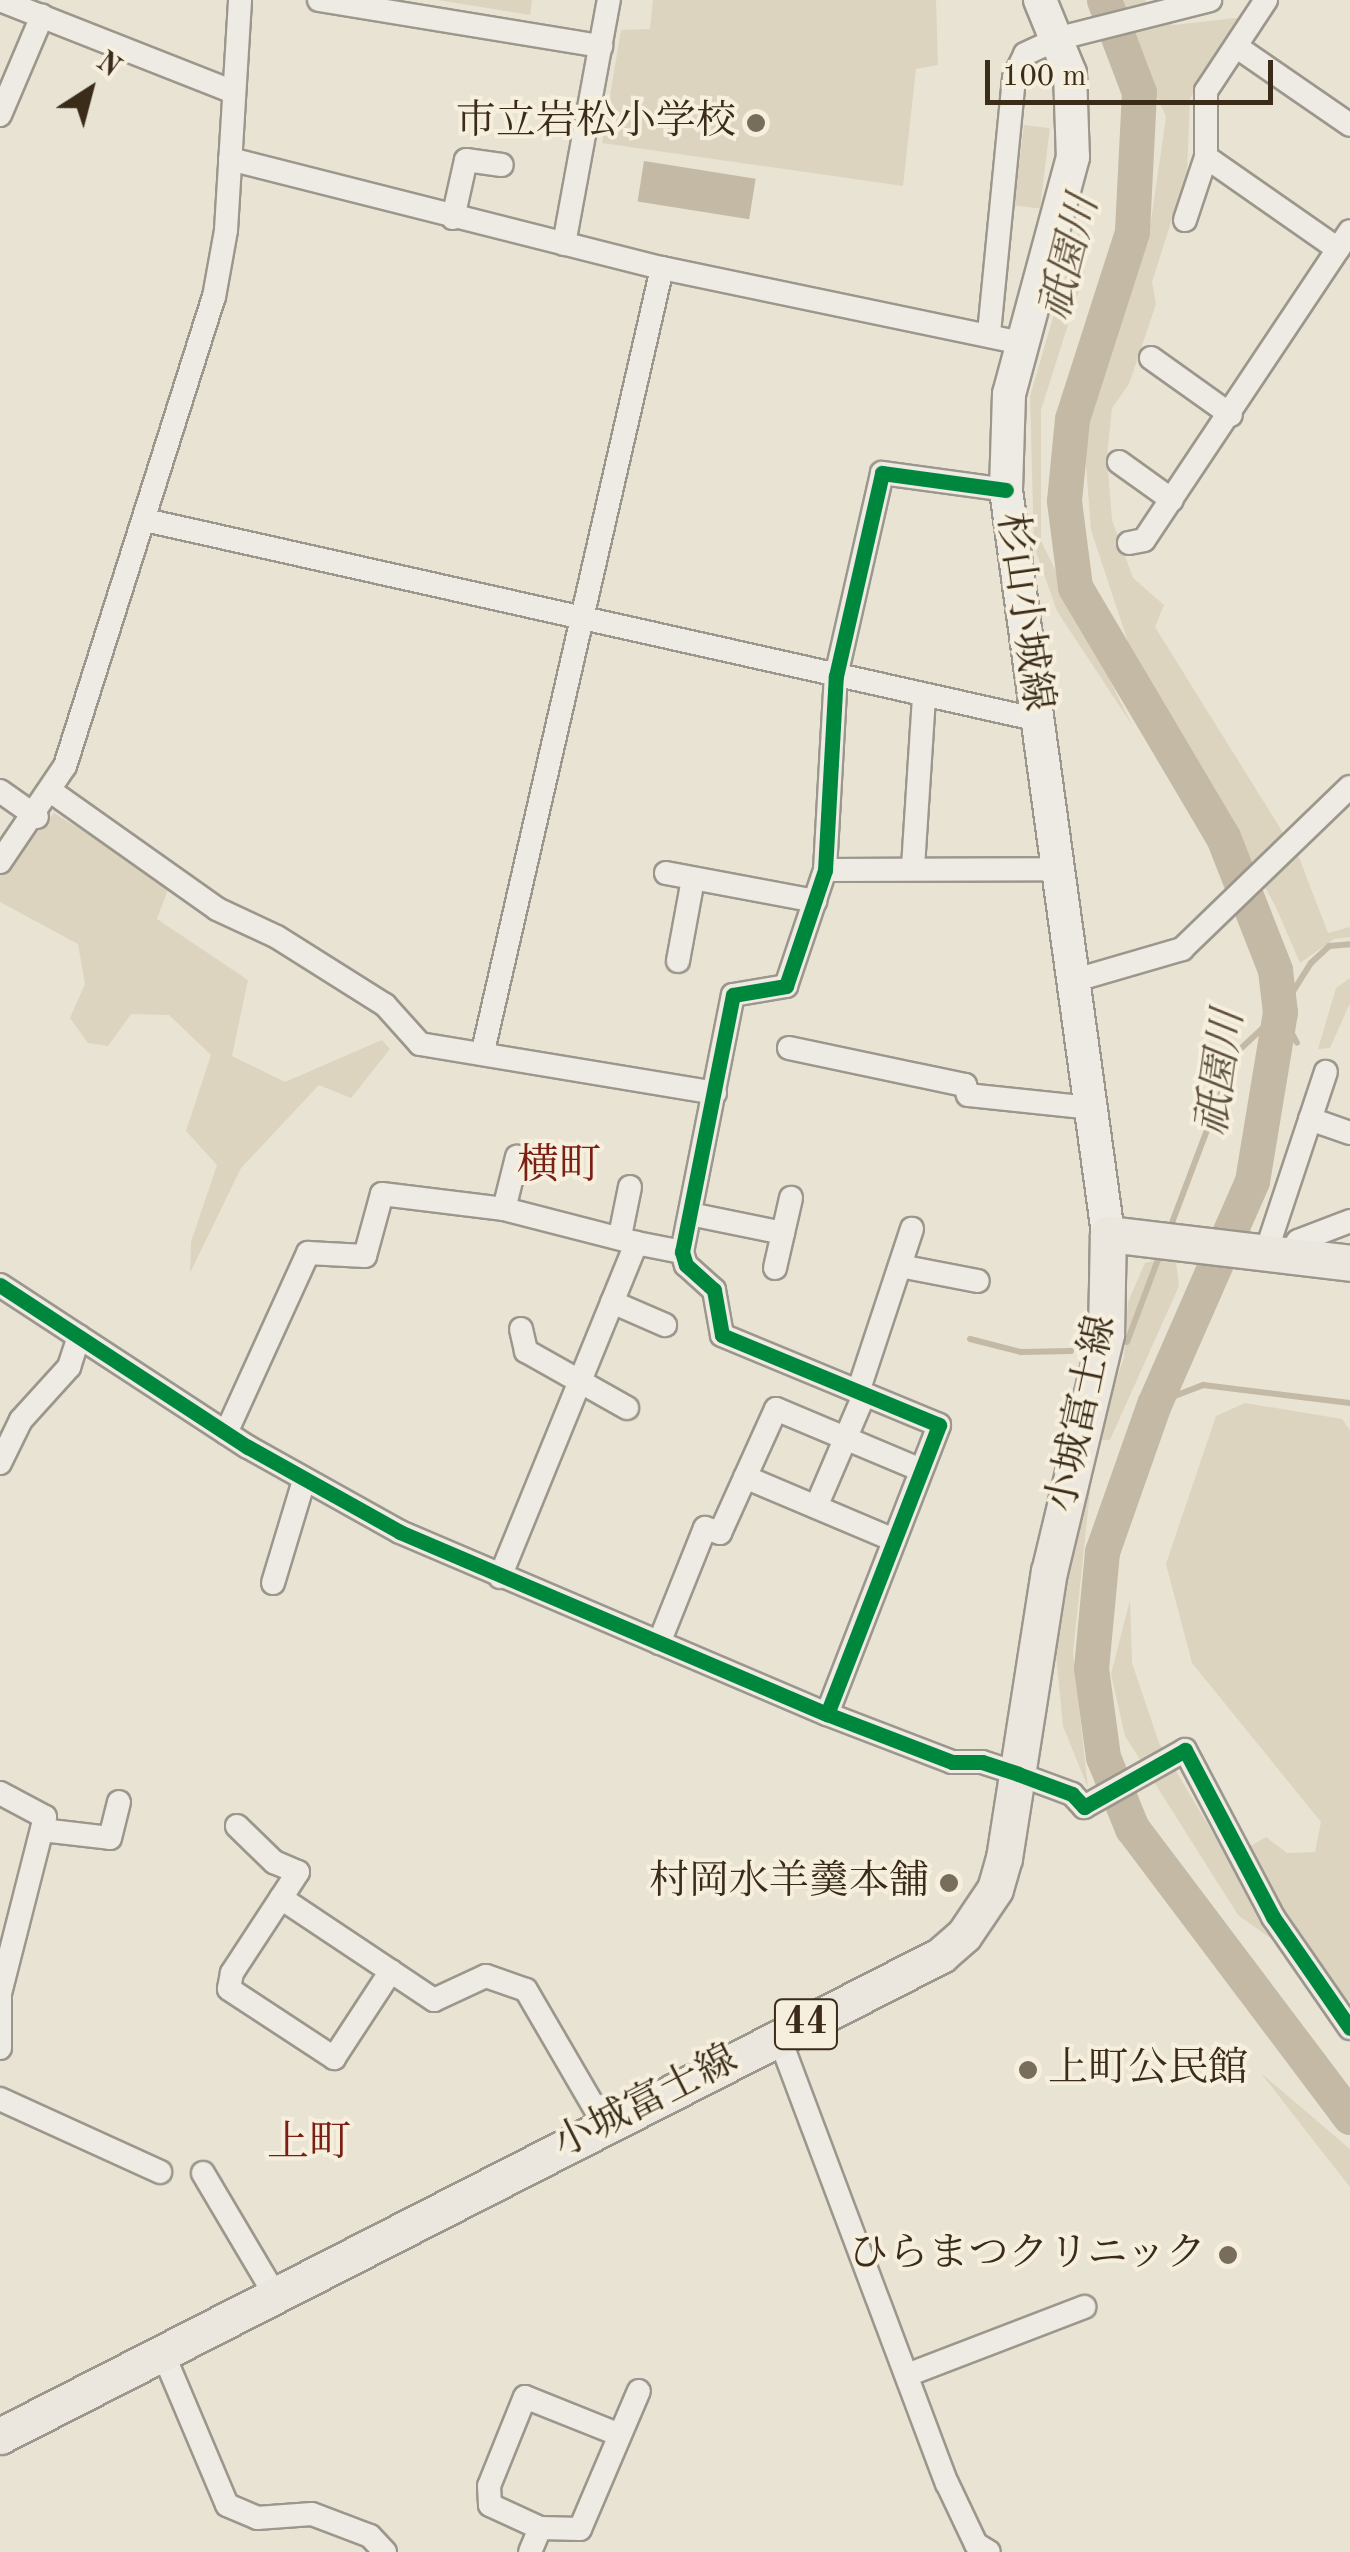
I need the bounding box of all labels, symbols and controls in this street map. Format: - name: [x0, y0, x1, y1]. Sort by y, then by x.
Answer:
- north arrow: [40, 40, 140, 140]
- scale bar: [990, 40, 1278, 102]
- text: N: [91, 48, 125, 83]
- text: 100 m: [1002, 62, 1086, 92]
- place label: 市立岩松小学校: [456, 99, 736, 147]
- marker: 市立岩松小学校: [745, 112, 767, 134]
- water label: 祇園川: [1031, 191, 1111, 325]
- street label: 杉山小城線: [985, 510, 1061, 714]
- water label: 祇園川: [1188, 1007, 1256, 1139]
- district label: 横町: [517, 1142, 601, 1192]
- street label: 小城富士線: [1039, 1311, 1127, 1517]
- place label: 村岡水羊羹本舗: [649, 1859, 929, 1907]
- marker: 村岡水羊羹本舗: [938, 1872, 960, 1894]
- road number: 44: [774, 1991, 838, 2057]
- street label: 小城富士線: [546, 2036, 746, 2170]
- place label: 上町公民館: [1048, 2046, 1248, 2094]
- marker: 上町公民館: [1017, 2059, 1039, 2081]
- district label: 上町: [267, 2119, 351, 2169]
- place label: ひらまつクリニック: [846, 2231, 1206, 2279]
- marker: ひらまつクリニック: [1215, 2242, 1241, 2268]

